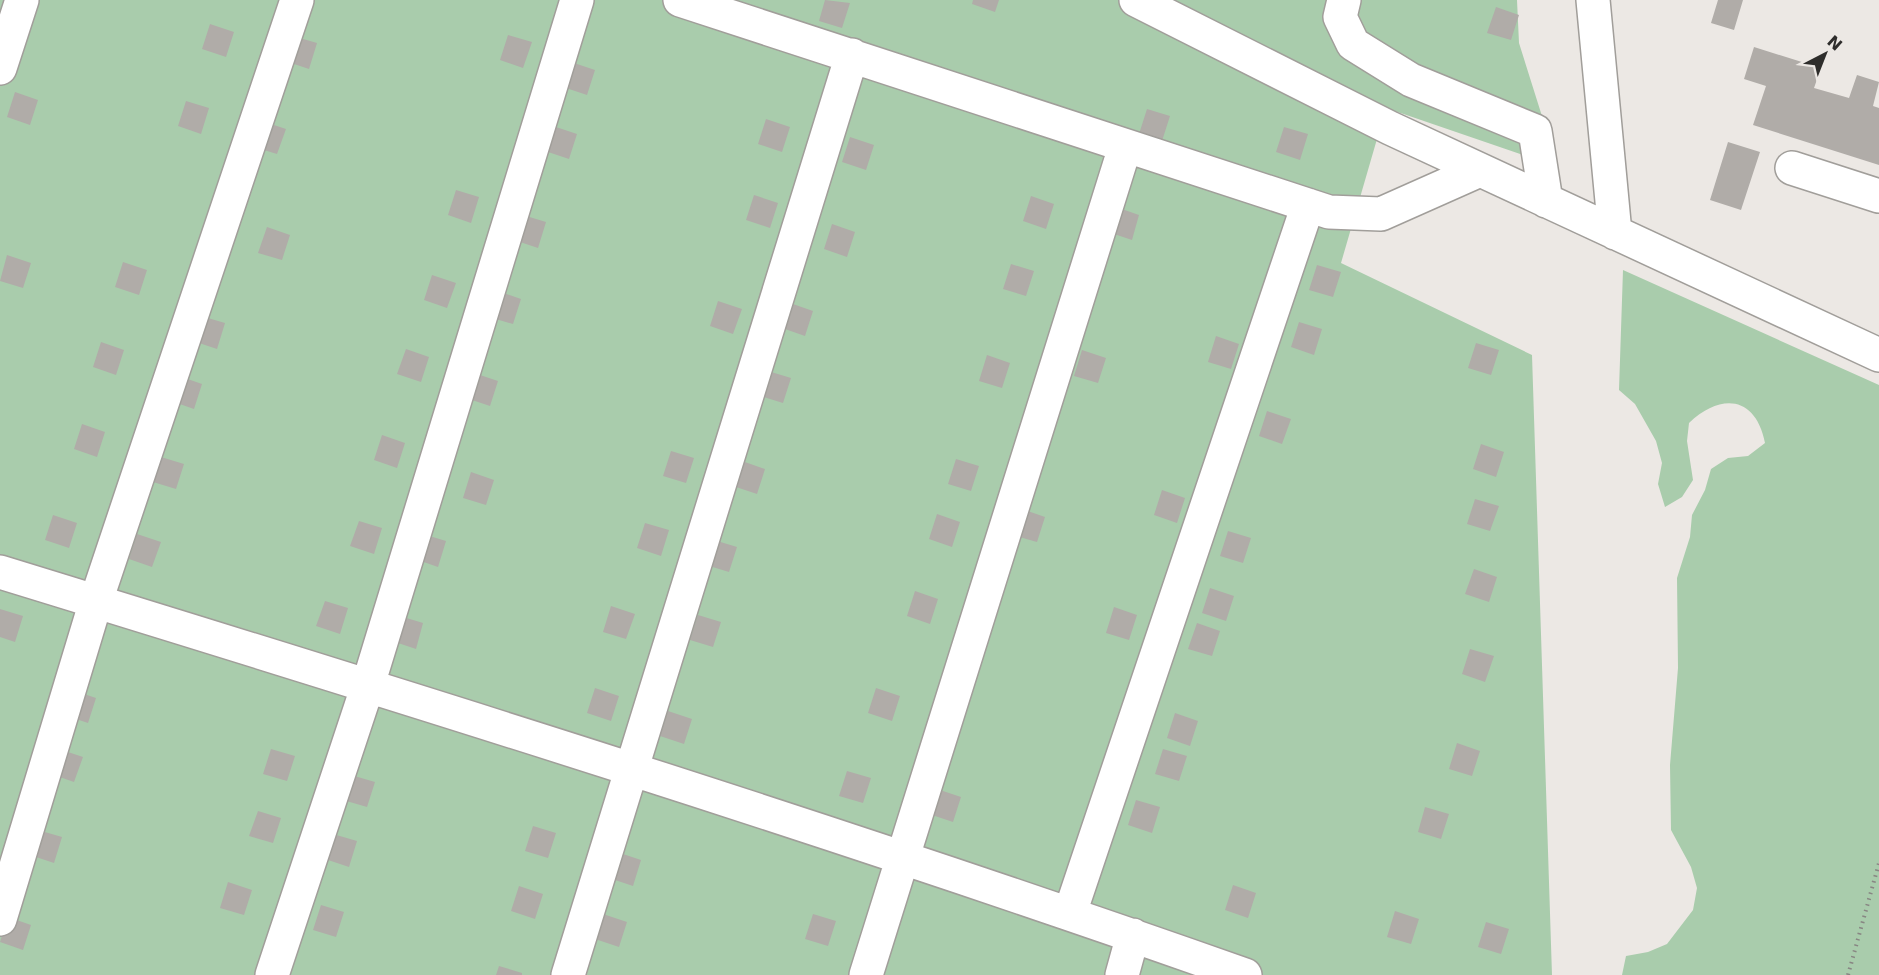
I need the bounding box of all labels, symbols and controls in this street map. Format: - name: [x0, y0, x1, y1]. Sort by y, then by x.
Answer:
- north arrow: [1795, 24, 1855, 84]
- text: N: [1823, 32, 1846, 55]

